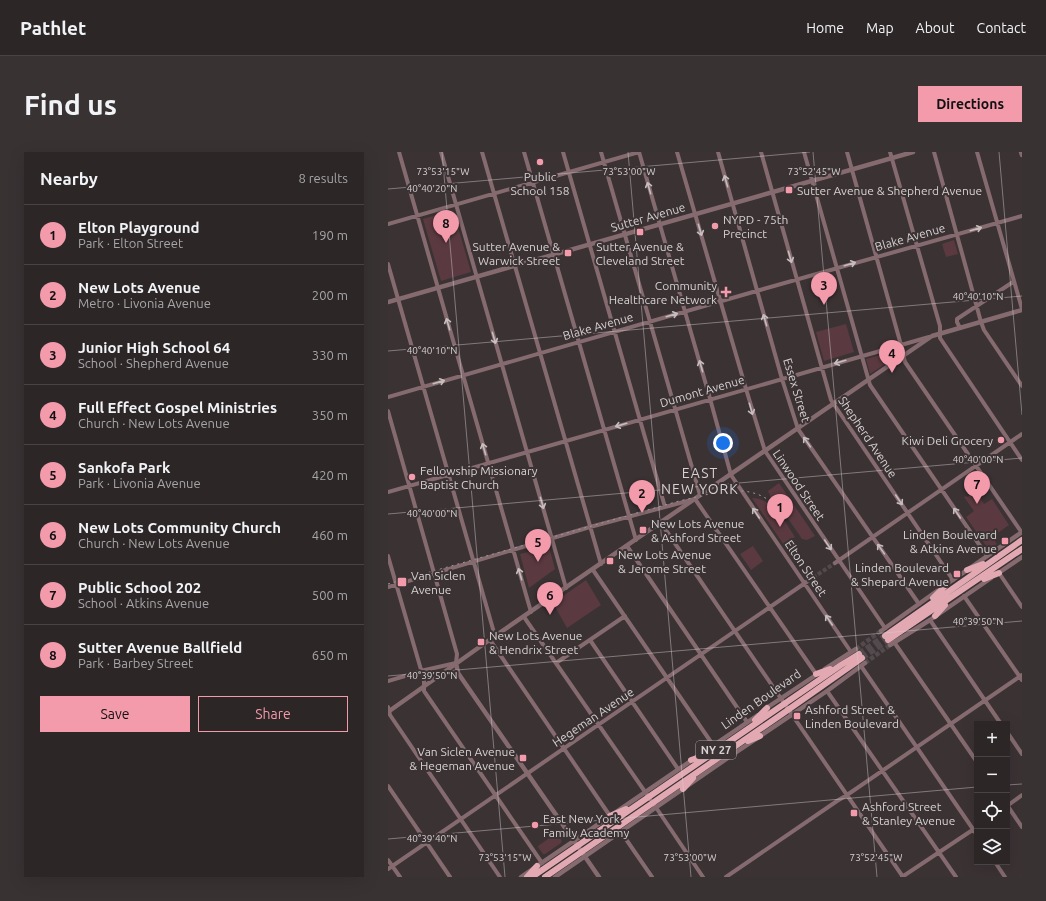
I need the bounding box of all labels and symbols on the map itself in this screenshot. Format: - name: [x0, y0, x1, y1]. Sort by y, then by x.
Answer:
- marker: Public School 158: [535, 157, 545, 167]
- text: 73°53'15"W: [417, 166, 469, 177]
- text: 73°53'00"W: [603, 166, 655, 177]
- text: 73°52'45"W: [788, 166, 840, 177]
- place label: Public School 158: [511, 170, 570, 197]
- one-way arrow: [722, 175, 730, 188]
- one-way arrow: [645, 181, 653, 194]
- text: 40°40'20"N: [407, 183, 457, 194]
- place label: Sutter Avenue & Shepherd Avenue: [797, 184, 982, 197]
- marker: Sutter Avenue & Shepherd Avenue: [784, 185, 794, 195]
- street label: Sutter Avenue: [609, 200, 687, 234]
- pin: 8: [433, 210, 459, 243]
- place label: NYPD - 75th Precinct: [723, 213, 788, 240]
- marker: NYPD - 75th Precinct: [710, 221, 720, 231]
- street label: Blake Avenue: [873, 221, 947, 253]
- one-way arrow: [697, 223, 704, 236]
- one-way arrow: [969, 225, 982, 232]
- marker: Sutter Avenue & Cleveland Street: [635, 227, 645, 237]
- place label: Sutter Avenue & Warwick Street: [473, 240, 560, 267]
- place label: Sutter Avenue & Cleveland Street: [595, 240, 685, 267]
- marker: Sutter Avenue & Warwick Street: [563, 248, 573, 258]
- one-way arrow: [787, 250, 794, 263]
- one-way arrow: [844, 260, 857, 268]
- pin: 3: [811, 272, 837, 305]
- place label: Community Healthcare Network: [609, 279, 717, 306]
- marker: Community Healthcare Network: [720, 286, 732, 298]
- text: 40°40'10"N: [953, 291, 1003, 302]
- street label: Blake Avenue: [561, 310, 635, 342]
- one-way arrow: [665, 311, 678, 318]
- one-way arrow: [761, 313, 769, 326]
- one-way arrow: [444, 318, 451, 331]
- one-way arrow: [491, 331, 498, 344]
- pin: 4: [879, 340, 905, 373]
- text: 40°40'10"N: [407, 345, 457, 356]
- street label: Essex Street: [781, 356, 813, 424]
- one-way arrow: [834, 359, 847, 366]
- one-way arrow: [697, 360, 704, 373]
- street label: Dumont Avenue: [658, 373, 746, 409]
- one-way arrow: [432, 378, 445, 385]
- street label: Shepherd Avenue: [836, 394, 900, 480]
- one-way arrow: [748, 402, 755, 415]
- one-way arrow: [615, 422, 628, 429]
- your location: [713, 433, 733, 453]
- place label: Kiwi Deli Grocery: [901, 434, 993, 447]
- marker: Kiwi Deli Grocery: [996, 435, 1006, 445]
- one-way arrow: [803, 437, 811, 448]
- one-way arrow: [480, 443, 487, 456]
- street label: Linwood Street: [771, 447, 828, 523]
- text: 40°40'00"N: [953, 454, 1003, 465]
- place label: Fellowship Missionary Baptist Church: [420, 464, 538, 491]
- district label: EAST NEW YORK: [661, 465, 739, 497]
- pin: 7: [964, 471, 990, 504]
- marker: Fellowship Missionary Baptist Church: [407, 472, 417, 482]
- pin: 2: [629, 480, 655, 513]
- pin: 1: [767, 494, 793, 527]
- one-way arrow: [895, 495, 903, 506]
- one-way arrow: [538, 496, 546, 509]
- one-way arrow: [752, 507, 760, 518]
- one-way arrow: [953, 507, 961, 518]
- text: 40°40'00"N: [407, 508, 457, 519]
- place label: New Lots Avenue & Ashford Street: [651, 517, 744, 544]
- marker: New Lots Avenue & Ashford Street: [638, 525, 648, 535]
- place label: Linden Boulevard & Atkins Avenue: [903, 528, 997, 555]
- pin: 5: [525, 529, 551, 562]
- marker: Linden Boulevard & Atkins Avenue: [1000, 536, 1010, 546]
- street label: Elton Street: [783, 538, 830, 599]
- one-way arrow: [824, 539, 832, 550]
- one-way arrow: [877, 544, 885, 555]
- place label: New Lots Avenue & Jerome Street: [618, 548, 711, 575]
- marker: New Lots Avenue & Jerome Street: [605, 556, 615, 566]
- place label: Linden Boulevard & Shepard Avenue: [851, 561, 949, 588]
- one-way arrow: [516, 568, 523, 581]
- place label: Van Siclen Avenue: [411, 569, 466, 596]
- marker: Linden Boulevard & Shepard Avenue: [952, 569, 962, 579]
- marker: Van Siclen Avenue: [396, 576, 408, 588]
- pin: 6: [537, 582, 563, 615]
- one-way arrow: [825, 615, 833, 626]
- text: 40°39'50"N: [953, 616, 1003, 627]
- place label: New Lots Avenue & Hendrix Street: [489, 629, 582, 656]
- marker: New Lots Avenue & Hendrix Street: [476, 637, 486, 647]
- street label: Linden Boulevard: [719, 667, 803, 731]
- text: 40°39'50"N: [407, 670, 457, 681]
- street label: Hegeman Avenue: [550, 685, 636, 749]
- place label: Ashford Street & Linden Boulevard: [805, 703, 899, 730]
- marker: Ashford Street & Linden Boulevard: [792, 711, 802, 721]
- road number: NY 27: [696, 741, 736, 759]
- place label: Van Siclen Avenue & Hegeman Avenue: [409, 745, 515, 772]
- marker: Van Siclen Avenue & Hegeman Avenue: [518, 753, 528, 763]
- place label: Ashford Street & Stanley Avenue: [862, 800, 955, 827]
- marker: Ashford Street & Stanley Avenue: [849, 808, 859, 818]
- place label: East New York Family Academy: [543, 812, 629, 839]
- marker: East New York Family Academy: [530, 820, 540, 830]
- text: 40°39'40"N: [407, 833, 457, 844]
- text: 73°53'15"W: [479, 852, 531, 863]
- text: 73°53'00"W: [664, 852, 716, 863]
- text: 73°52'45"W: [850, 852, 902, 863]

